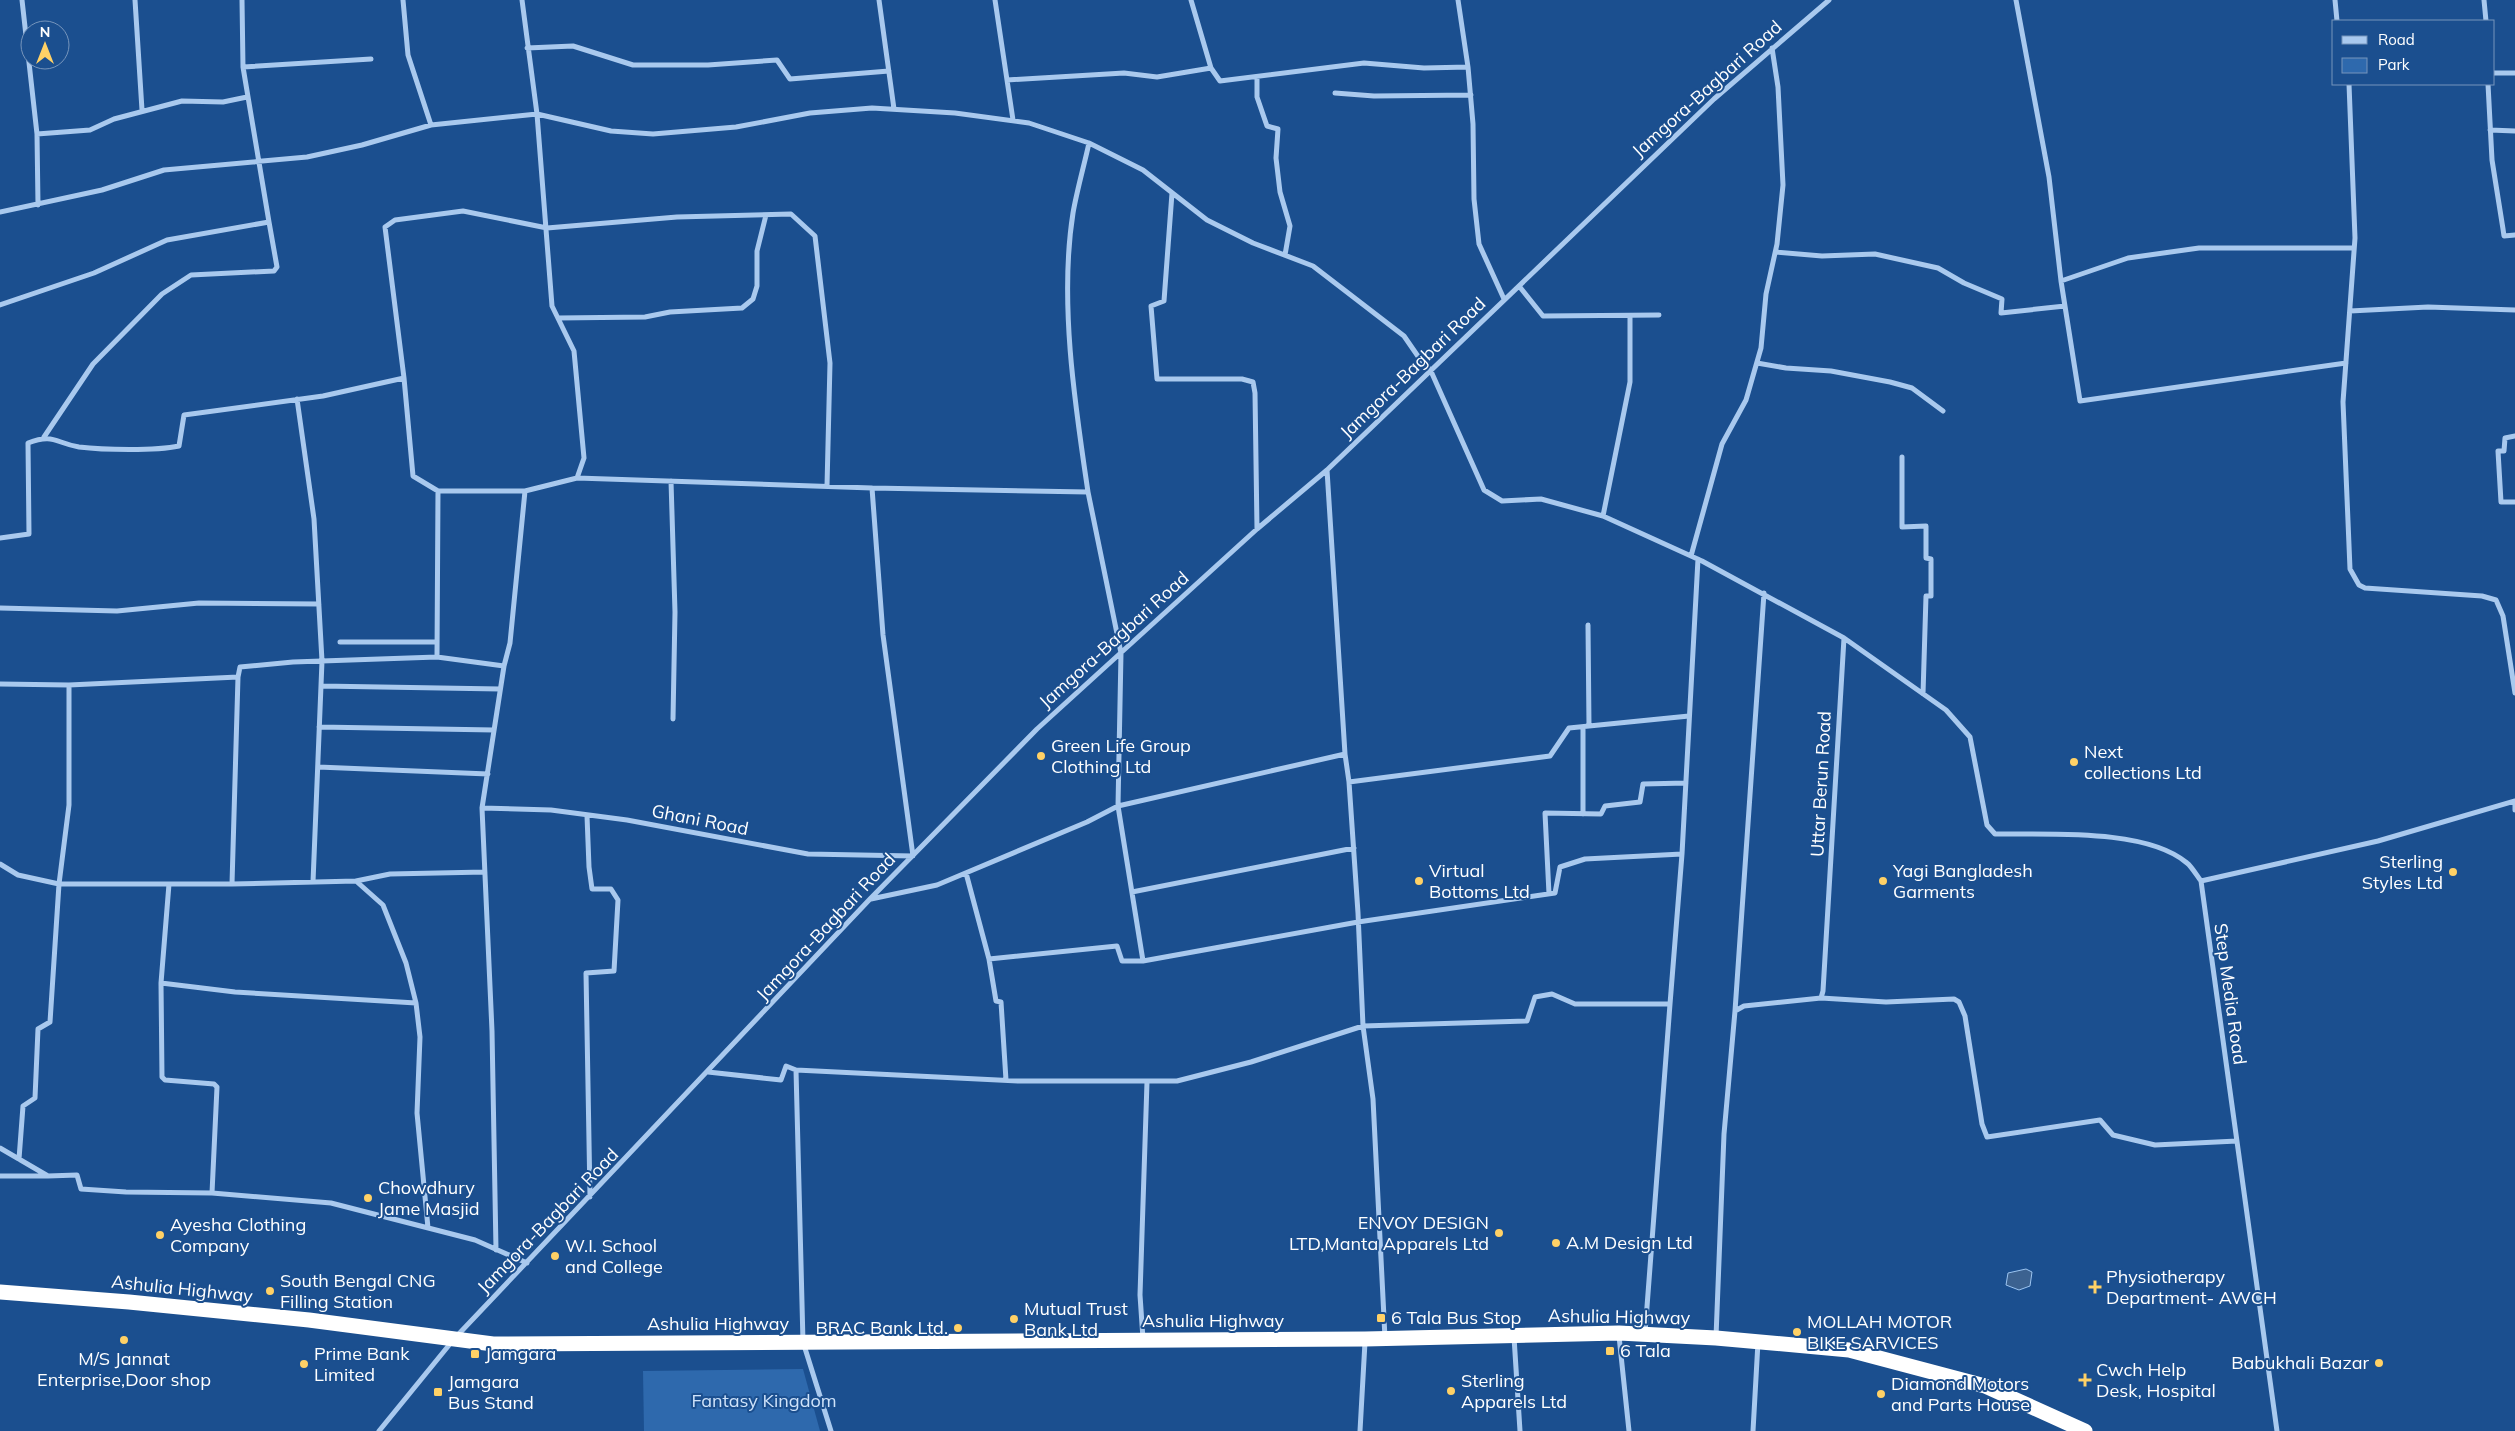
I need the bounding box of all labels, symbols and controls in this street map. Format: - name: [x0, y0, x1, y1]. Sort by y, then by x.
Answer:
- street label: Jamgora-Bagbari Road: [1627, 15, 1786, 162]
- north arrow: [20, 20, 70, 70]
- legend: [2332, 20, 2495, 85]
- text: N: [40, 23, 50, 41]
- text: Road: [2378, 30, 2415, 49]
- text: Park: [2378, 55, 2410, 74]
- street label: Jamgora-Bagbari Road: [1335, 292, 1490, 443]
- street label: Jamgora-Bagbari Road: [1034, 566, 1193, 713]
- street label: Uttar Berun Road: [1805, 711, 1836, 857]
- place label: Green Life Group Clothing Ltd: [1051, 734, 1191, 778]
- place label: Next collections Ltd: [2084, 740, 2202, 784]
- marker: Green Life Group Clothing Ltd: [1035, 750, 1047, 762]
- marker: Next collections Ltd: [2068, 756, 2080, 768]
- street label: Ghani Road: [650, 799, 750, 840]
- street label: Jamgora-Bagbari Road: [751, 848, 900, 1005]
- place label: Sterling Styles Ltd: [2362, 850, 2443, 894]
- place label: Virtual Bottoms Ltd: [1429, 859, 1530, 903]
- place label: Yagi Bangladesh Garments: [1892, 859, 2033, 903]
- marker: Sterling Styles Ltd: [2447, 866, 2459, 878]
- marker: Virtual Bottoms Ltd: [1413, 875, 1425, 887]
- marker: Yagi Bangladesh Garments: [1877, 875, 1889, 887]
- street label: Step Media Road: [2209, 922, 2252, 1066]
- street label: Jamgora-Bagbari Road: [472, 1143, 623, 1298]
- place label: Chowdhury Jame Masjid: [378, 1176, 480, 1220]
- marker: Chowdhury Jame Masjid: [362, 1192, 374, 1204]
- place label: ENVOY DESIGN LTD,Manta Apparels Ltd: [1289, 1211, 1489, 1255]
- place label: Ayesha Clothing Company: [170, 1213, 306, 1257]
- marker: ENVOY DESIGN LTD,Manta Apparels Ltd: [1493, 1227, 1505, 1239]
- marker: Ayesha Clothing Company: [154, 1229, 166, 1241]
- place label: A.M Design Ltd: [1566, 1231, 1693, 1254]
- place label: W.I. School and College: [565, 1234, 663, 1278]
- marker: A.M Design Ltd: [1550, 1237, 1562, 1249]
- marker: W.I. School and College: [549, 1250, 561, 1262]
- place label: Physiotherapy Department- AWCH: [2106, 1265, 2277, 1309]
- place label: South Bengal CNG Filling Station: [280, 1269, 436, 1313]
- street label: Ashulia Highway: [110, 1270, 254, 1307]
- marker: Physiotherapy Department- AWCH: [2088, 1280, 2102, 1294]
- marker: South Bengal CNG Filling Station: [264, 1285, 276, 1297]
- place label: Mutual Trust Bank Ltd: [1024, 1297, 1128, 1341]
- street label: Ashulia Highway: [1548, 1304, 1691, 1329]
- place label: 6 Tala Bus Stop: [1391, 1306, 1521, 1329]
- street label: Ashulia Highway: [1142, 1309, 1285, 1332]
- place label: MOLLAH MOTOR BIKE SARVICES: [1807, 1310, 1952, 1354]
- street label: Ashulia Highway: [647, 1312, 790, 1335]
- marker: 6 Tala Bus Stop: [1375, 1312, 1387, 1324]
- marker: Mutual Trust Bank Ltd: [1008, 1313, 1020, 1325]
- place label: BRAC Bank Ltd.: [815, 1316, 948, 1339]
- marker: BRAC Bank Ltd.: [952, 1322, 964, 1334]
- marker: MOLLAH MOTOR BIKE SARVICES: [1791, 1326, 1803, 1338]
- marker: M/S Jannat Enterprise,Door shop: [118, 1334, 130, 1346]
- place label: 6 Tala: [1620, 1339, 1671, 1362]
- place label: Prime Bank Limited: [314, 1342, 410, 1386]
- place label: Jamgara: [485, 1342, 556, 1365]
- marker: 6 Tala: [1604, 1345, 1616, 1357]
- place label: M/S Jannat Enterprise,Door shop: [37, 1347, 211, 1391]
- marker: Jamgara: [469, 1348, 481, 1360]
- place label: Babukhali Bazar: [2231, 1351, 2369, 1374]
- marker: Babukhali Bazar: [2373, 1357, 2385, 1369]
- marker: Prime Bank Limited: [298, 1358, 310, 1370]
- place label: Cwch Help Desk, Hospital: [2096, 1358, 2216, 1402]
- place label: Sterling Apparels Ltd: [1461, 1369, 1567, 1413]
- place label: Jamgara Bus Stand: [448, 1370, 534, 1414]
- place label: Diamond Motors and Parts House: [1891, 1372, 2030, 1416]
- marker: Cwch Help Desk, Hospital: [2078, 1373, 2092, 1387]
- marker: Sterling Apparels Ltd: [1445, 1385, 1457, 1397]
- marker: Jamgara Bus Stand: [432, 1386, 444, 1398]
- marker: Diamond Motors and Parts House: [1875, 1388, 1887, 1400]
- park label: Fantasy Kingdom: [691, 1389, 837, 1412]

